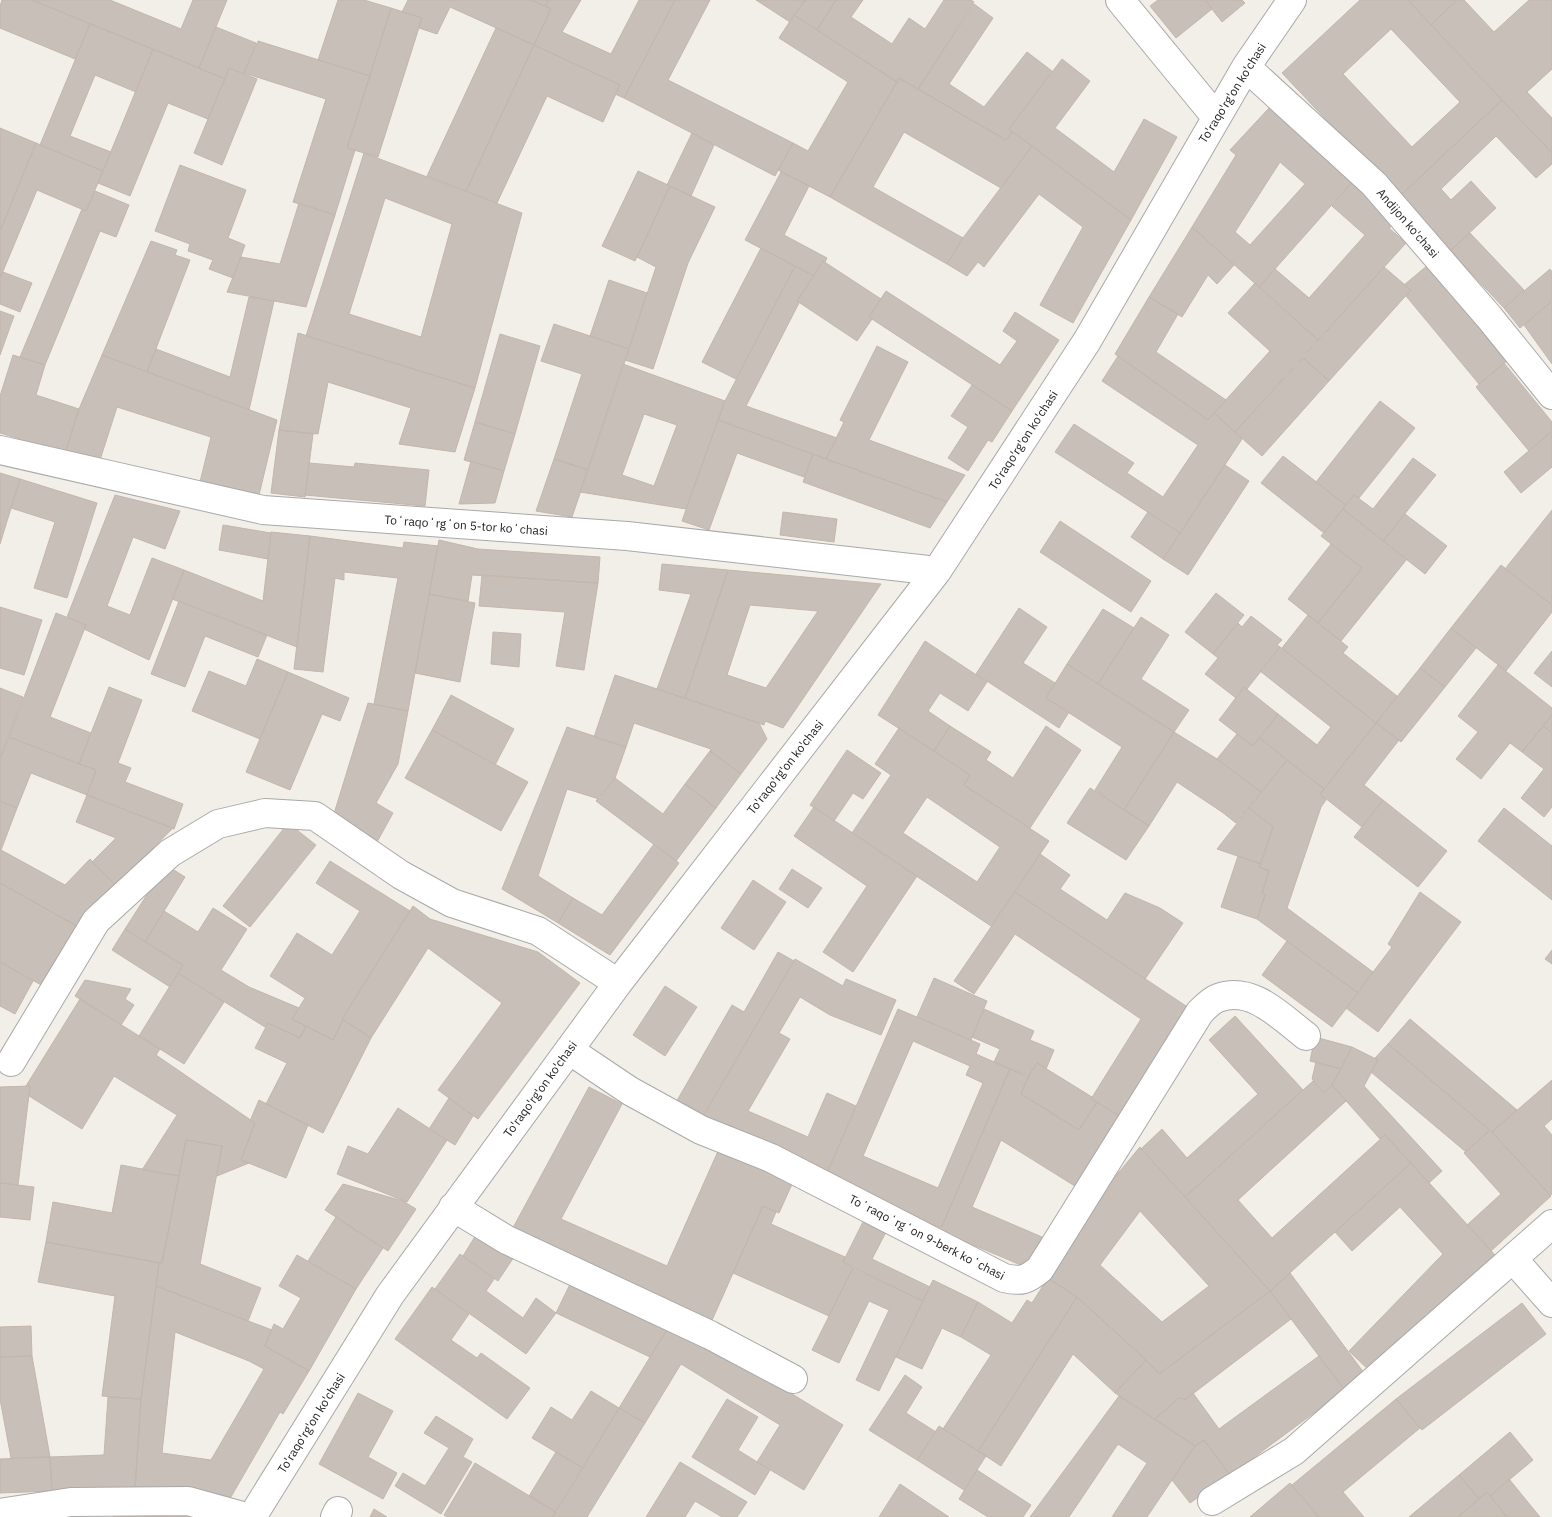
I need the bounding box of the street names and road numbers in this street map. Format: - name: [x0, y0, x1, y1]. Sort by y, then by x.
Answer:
- street label: To'raqo'rg'on ko'chasi: [1195, 40, 1269, 146]
- street label: Andijon ko'chasi: [1374, 185, 1442, 261]
- street label: To'raqo'rg'on ko'chasi: [985, 387, 1061, 493]
- street label: Toʻraqoʻrgʻon 5-tor koʻchasi: [384, 512, 548, 538]
- street label: To'raqo'rg'on ko'chasi: [744, 717, 826, 817]
- street label: To'raqo'rg'on ko'chasi: [500, 1038, 580, 1140]
- street label: Toʻraqoʻrgʻon 9-berk koʻchasi: [847, 1191, 1007, 1283]
- street label: To'raqo'rg'on ko'chasi: [274, 1370, 348, 1476]

